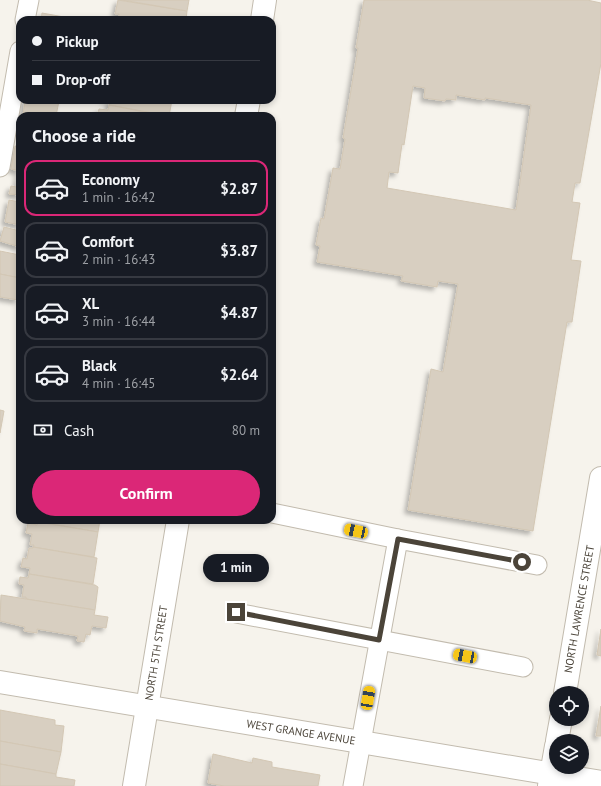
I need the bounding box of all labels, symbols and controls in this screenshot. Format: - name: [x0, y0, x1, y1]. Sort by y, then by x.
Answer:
- text: Pickup: [56, 32, 99, 51]
- text: Drop-off: [56, 70, 110, 89]
- text: Choose a ride: [32, 124, 136, 147]
- icon: car: [34, 170, 70, 206]
- text: Economy: [82, 170, 140, 189]
- text: $2.87: [220, 179, 258, 198]
- text: 1 min · 16:42: [82, 189, 155, 206]
- icon: car: [34, 232, 70, 268]
- text: Comfort: [82, 232, 134, 251]
- text: $3.87: [220, 241, 258, 260]
- text: 2 min · 16:43: [82, 251, 155, 268]
- icon: car: [34, 294, 70, 330]
- text: XL: [82, 294, 99, 313]
- text: $4.87: [220, 303, 258, 322]
- text: 3 min · 16:44: [82, 313, 155, 330]
- icon: car: [34, 356, 70, 392]
- text: Black: [82, 356, 117, 375]
- text: $2.64: [220, 365, 258, 384]
- text: 4 min · 16:45: [82, 375, 155, 392]
- icon: cash: [32, 419, 54, 441]
- text: Cash: [64, 421, 94, 440]
- text: 80 m: [232, 422, 260, 439]
- button: Confirm: [32, 470, 260, 516]
- car: [343, 523, 369, 539]
- street label: NORTH LAWRENCE STREET: [561, 544, 597, 674]
- route start: [513, 553, 531, 571]
- callout: 1 min: [203, 554, 269, 582]
- text: 1 min: [220, 559, 252, 576]
- route end: [227, 603, 245, 621]
- street label: NORTH 5TH STREET: [142, 604, 170, 702]
- car: [452, 648, 478, 664]
- car: [360, 685, 376, 711]
- map controls: [549, 686, 589, 774]
- button: locate: [549, 686, 589, 726]
- street label: WEST GRANGE AVENUE: [246, 716, 357, 748]
- button: layers: [549, 734, 589, 774]

